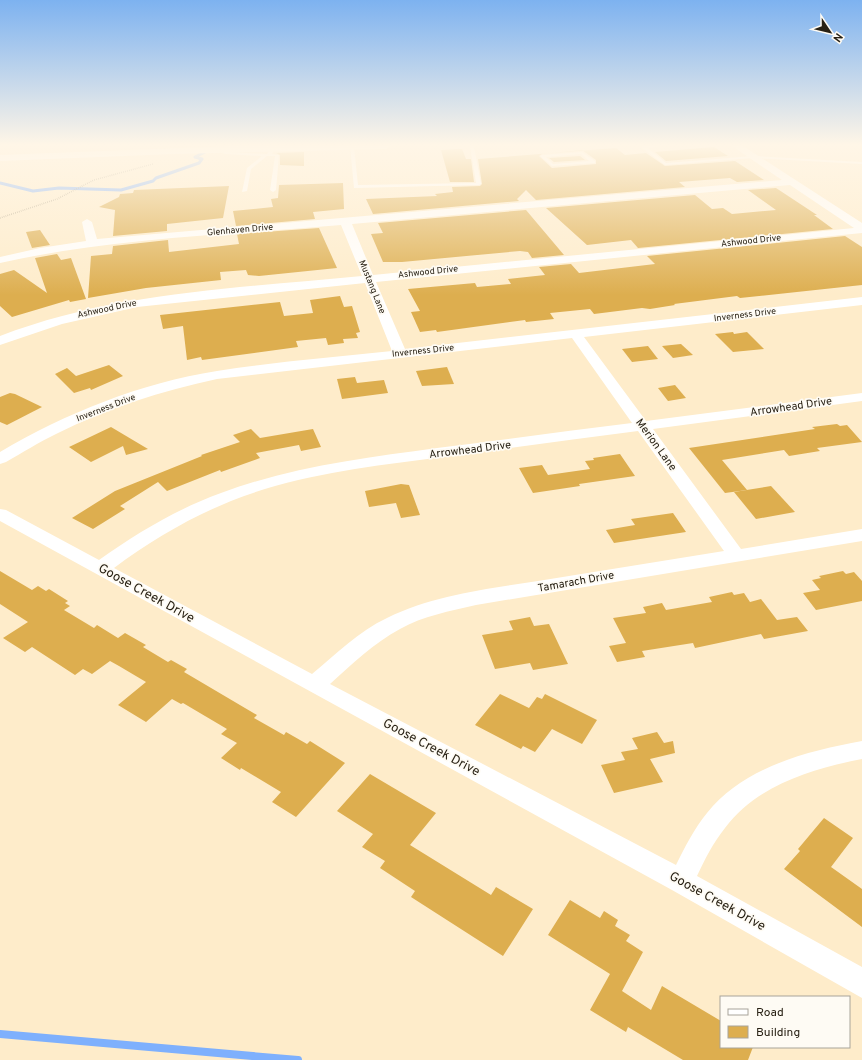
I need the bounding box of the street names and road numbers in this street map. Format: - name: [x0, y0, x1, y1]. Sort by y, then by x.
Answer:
- street label: Glenhaven Drive: [206, 222, 274, 238]
- street label: Ashwood Drive: [720, 232, 782, 250]
- street label: Mustang Lane: [356, 259, 388, 316]
- street label: Ashwood Drive: [397, 263, 459, 281]
- street label: Ashwood Drive: [76, 297, 138, 321]
- street label: Inverness Drive: [713, 306, 777, 324]
- street label: Inverness Drive: [391, 342, 455, 360]
- street label: Inverness Drive: [75, 392, 137, 424]
- street label: Arrowhead Drive: [749, 394, 833, 420]
- street label: Merion Lane: [632, 416, 680, 474]
- street label: Arrowhead Drive: [428, 438, 512, 462]
- street label: Goose Creek Drive: [95, 561, 197, 627]
- street label: Tamarach Drive: [537, 568, 615, 596]
- street label: Goose Creek Drive: [380, 716, 482, 780]
- street label: Goose Creek Drive: [666, 869, 768, 935]

